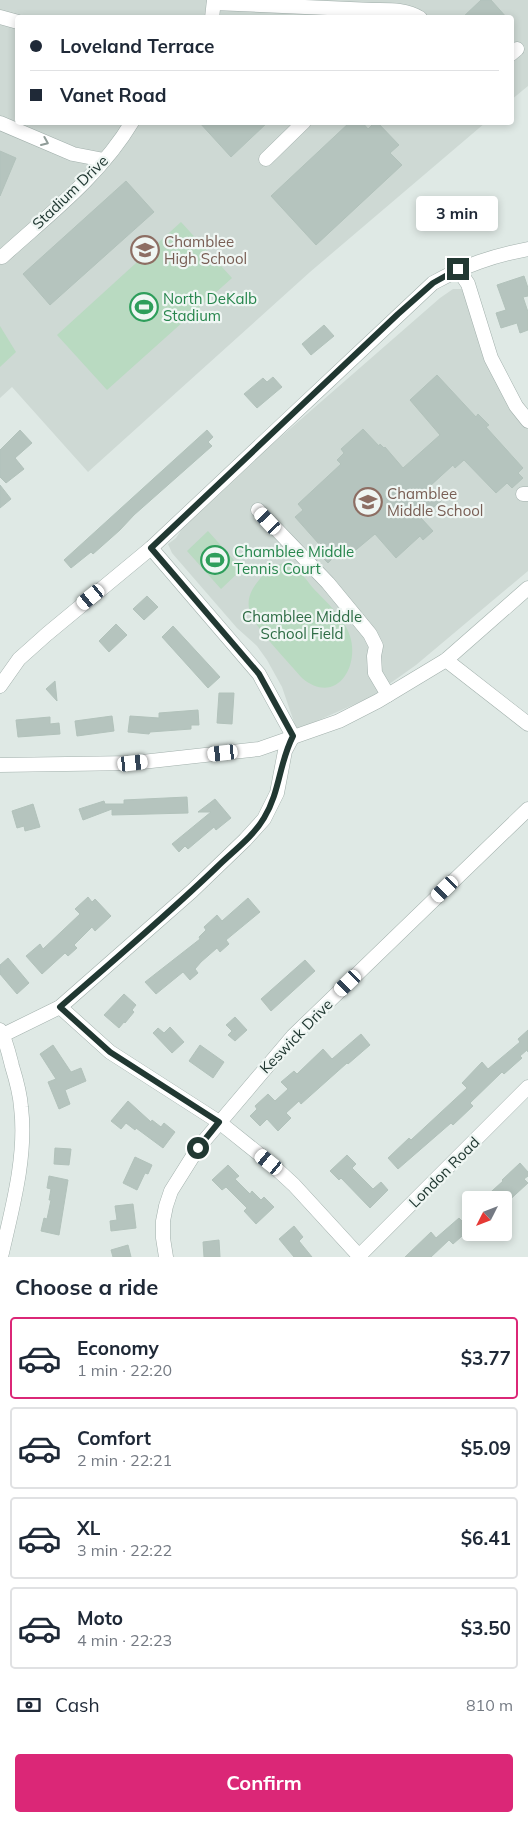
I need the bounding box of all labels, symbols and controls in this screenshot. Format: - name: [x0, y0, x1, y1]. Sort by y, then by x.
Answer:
- text: Loveland Terrace: [60, 34, 214, 58]
- text: Vanet Road: [60, 83, 166, 107]
- one-way arrow: [40, 136, 49, 147]
- street label: Stadium Drive: [28, 151, 112, 233]
- callout: 3 min: [417, 196, 499, 232]
- text: 3 min: [436, 203, 478, 223]
- place label: Chamblee High School: [164, 232, 247, 268]
- school or university icon: Chamblee High School: [130, 235, 160, 265]
- route end: [447, 258, 469, 280]
- place label: North DeKalb Stadium: [163, 289, 257, 325]
- sports icon: North DeKalb Stadium: [129, 292, 159, 322]
- place label: Chamblee Middle School: [387, 484, 483, 520]
- school or university icon: Chamblee Middle School: [353, 487, 383, 517]
- car: [252, 505, 283, 537]
- place label: Chamblee Middle Tennis Court: [234, 542, 354, 578]
- sports icon: Chamblee Middle Tennis Court: [200, 545, 230, 575]
- car: [74, 582, 107, 612]
- park label: Chamblee Middle School Field: [242, 607, 362, 643]
- car: [207, 744, 238, 762]
- car: [117, 754, 148, 772]
- car: [428, 873, 461, 905]
- car: [331, 967, 364, 999]
- street label: Keswick Drive: [256, 995, 336, 1077]
- street label: London Road: [405, 1133, 483, 1211]
- route start: [187, 1137, 209, 1159]
- car: [252, 1147, 285, 1177]
- north arrow: [462, 1191, 512, 1241]
- map controls: [462, 1191, 512, 1241]
- text: Choose a ride: [15, 1273, 158, 1301]
- icon: car: [17, 1336, 62, 1381]
- text: Economy: [77, 1336, 159, 1360]
- text: $3.77: [461, 1346, 511, 1370]
- text: 1 min · 22:20: [77, 1360, 172, 1380]
- icon: car: [17, 1426, 62, 1471]
- text: Comfort: [77, 1426, 151, 1450]
- text: $5.09: [461, 1436, 511, 1460]
- text: 2 min · 22:21: [77, 1450, 172, 1470]
- icon: car: [17, 1516, 62, 1561]
- text: XL: [77, 1516, 100, 1540]
- text: $6.41: [461, 1526, 511, 1550]
- text: 3 min · 22:22: [77, 1540, 172, 1560]
- icon: car: [17, 1606, 62, 1651]
- text: Moto: [77, 1606, 123, 1630]
- text: $3.50: [461, 1616, 511, 1640]
- text: 4 min · 22:23: [77, 1630, 172, 1650]
- icon: cash: [15, 1691, 43, 1719]
- text: Cash: [55, 1693, 100, 1717]
- text: 810 m: [466, 1695, 513, 1715]
- button: Confirm: [15, 1754, 513, 1812]

